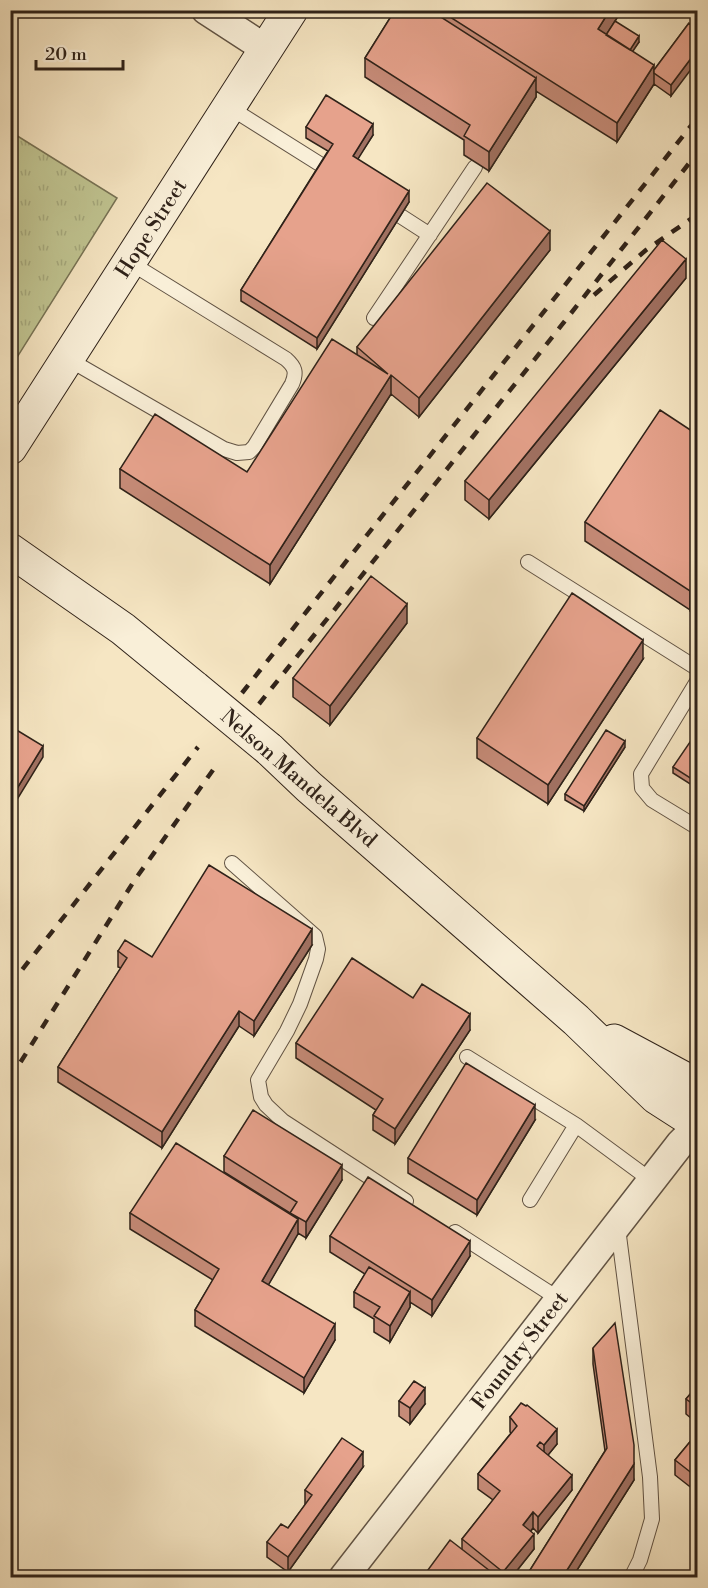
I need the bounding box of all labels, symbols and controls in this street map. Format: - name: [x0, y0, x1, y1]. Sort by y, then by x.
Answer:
- scale bar: [36, 33, 123, 71]
- text: 20 m: [45, 43, 87, 66]
- street label: Hope Street: [110, 174, 193, 283]
- street label: Nelson Mandela Blvd: [215, 704, 382, 854]
- street label: Foundry Street: [467, 1287, 575, 1415]

